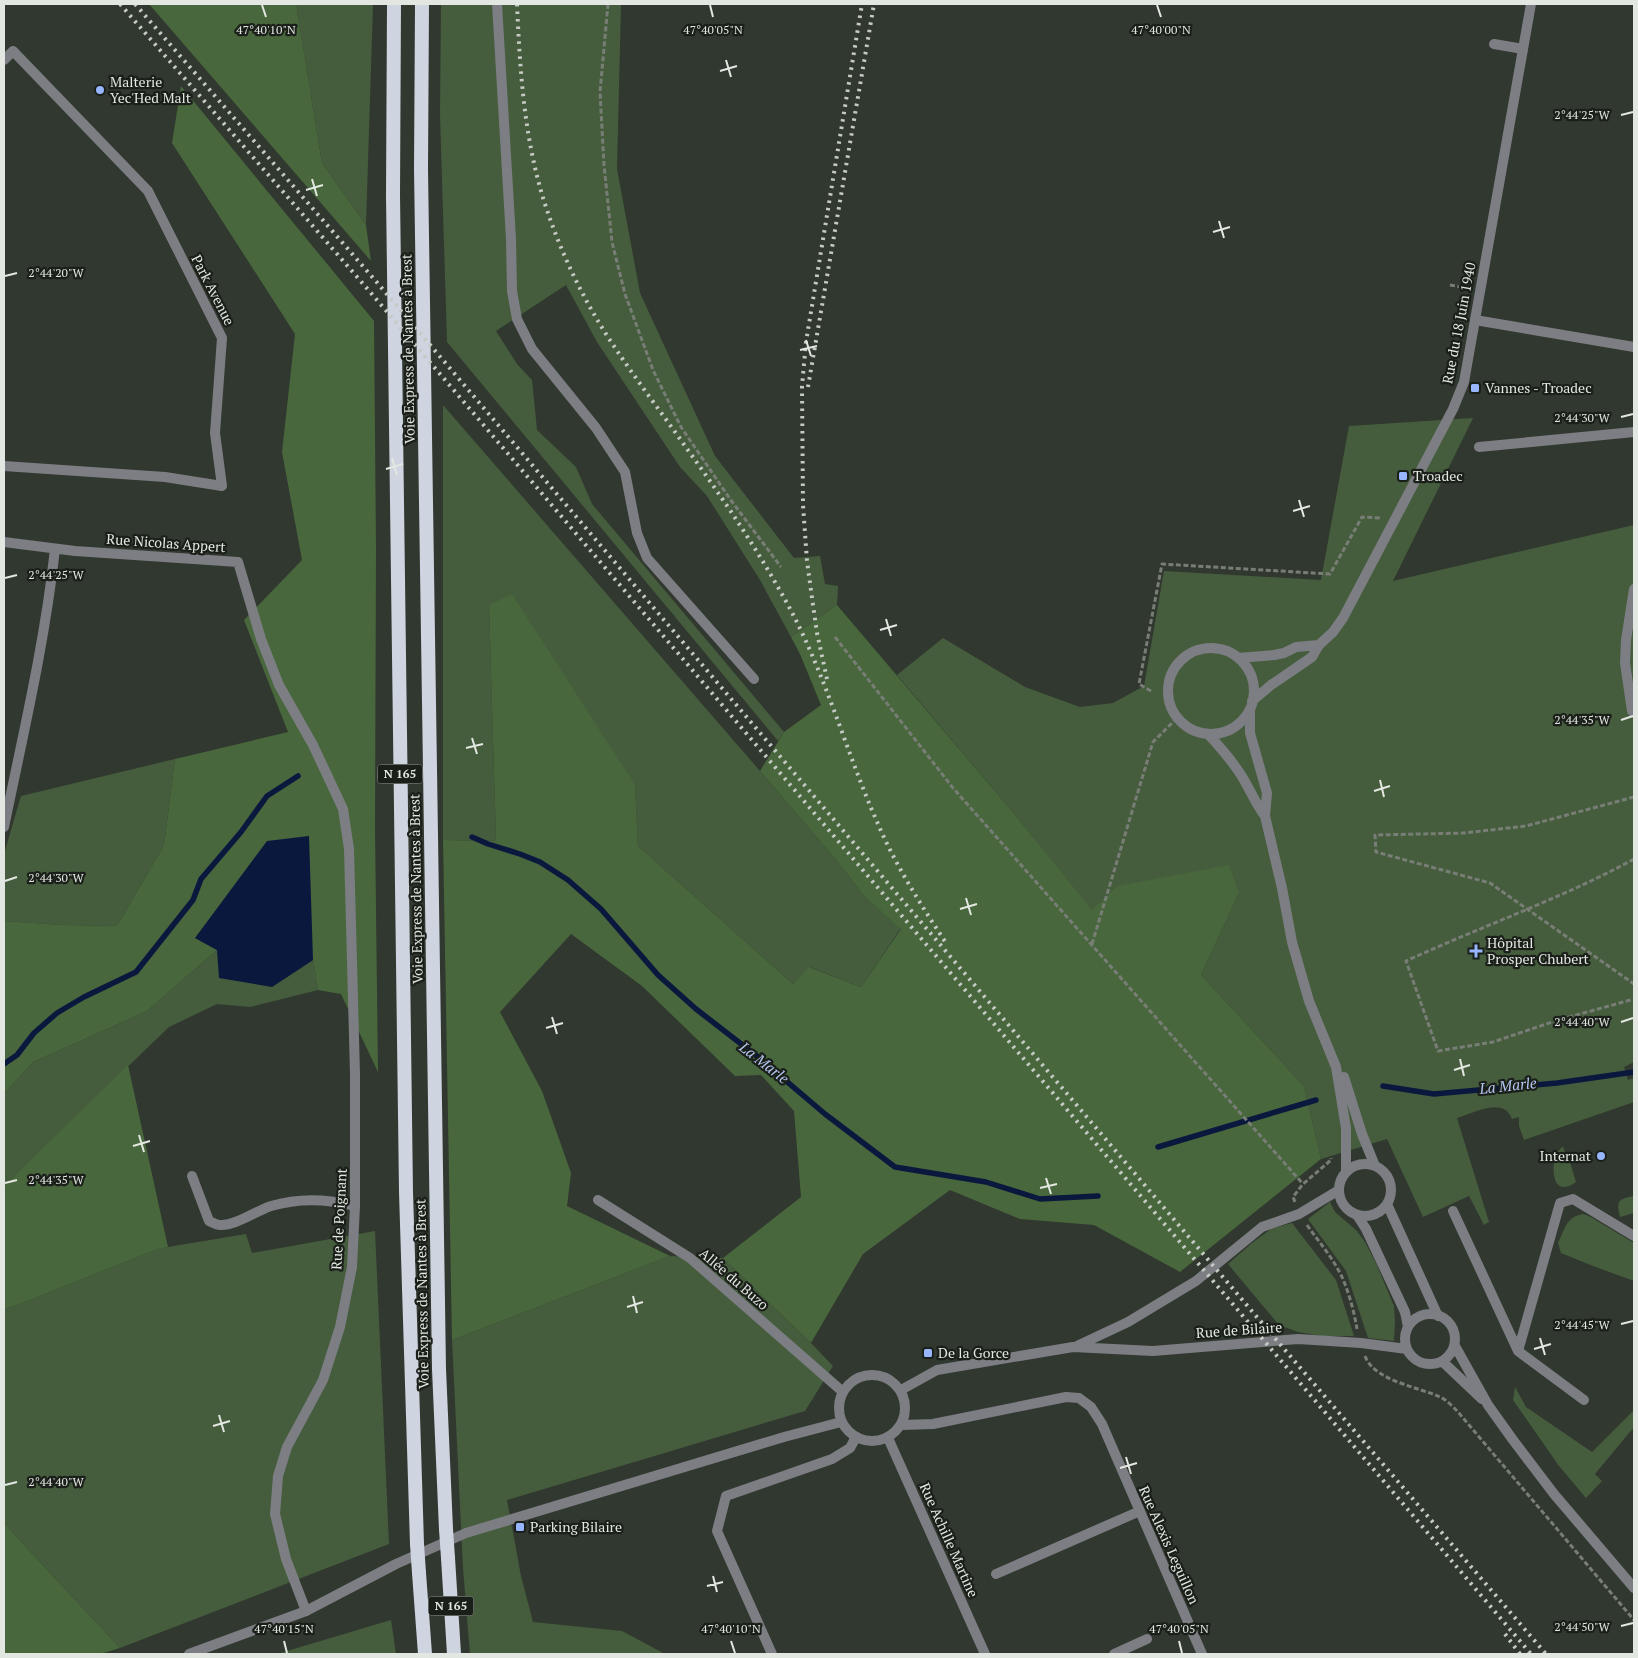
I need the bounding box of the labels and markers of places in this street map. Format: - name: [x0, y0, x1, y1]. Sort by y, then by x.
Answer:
- place label: Malterie Yec'Hed Malt: [110, 72, 192, 107]
- marker: Malterie Yec'Hed Malt: [94, 84, 106, 96]
- place label: Vannes - Troadec: [1485, 378, 1592, 397]
- marker: Vannes - Troadec: [1469, 382, 1481, 394]
- place label: Troadec: [1413, 466, 1463, 485]
- marker: Troadec: [1397, 470, 1409, 482]
- place label: Hôpital Prosper Chubert: [1487, 933, 1590, 968]
- marker: Hôpital Prosper Chubert: [1469, 944, 1483, 958]
- place label: Internat: [1540, 1146, 1592, 1165]
- marker: Internat: [1595, 1150, 1607, 1162]
- place label: De la Gorce: [938, 1343, 1009, 1362]
- marker: De la Gorce: [922, 1347, 934, 1359]
- place label: Parking Bilaire: [530, 1517, 622, 1536]
- marker: Parking Bilaire: [514, 1521, 526, 1533]

